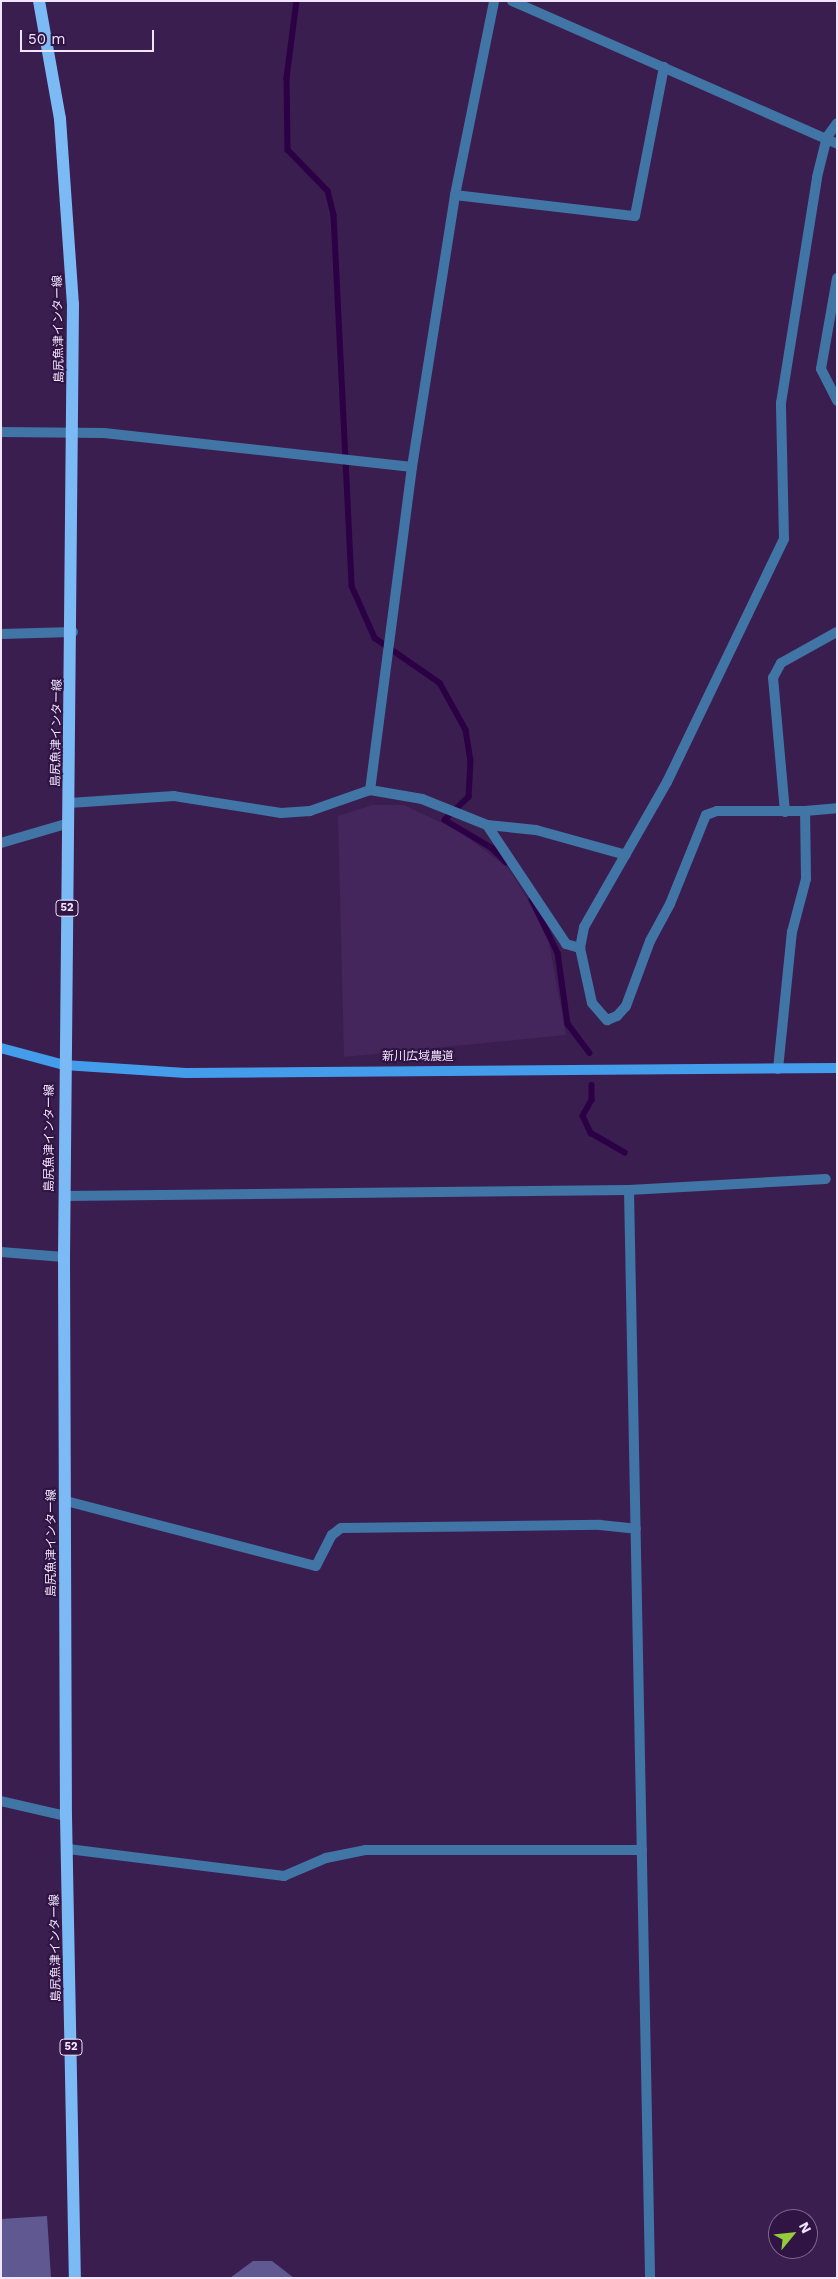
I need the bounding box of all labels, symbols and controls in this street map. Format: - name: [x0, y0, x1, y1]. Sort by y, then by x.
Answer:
- scale bar: [22, 20, 156, 52]
- text: 50 m: [28, 30, 65, 48]
- street label: 島尻魚津インター線: [51, 275, 67, 383]
- street label: 島尻魚津インター線: [49, 679, 65, 787]
- road number: 52: [54, 900, 80, 916]
- street label: 新川広域農道: [382, 1050, 454, 1064]
- street label: 島尻魚津インター線: [43, 1084, 57, 1192]
- street label: 島尻魚津インター線: [45, 1489, 59, 1597]
- street label: 島尻魚津インター線: [48, 1894, 64, 2002]
- road number: 52: [58, 2038, 84, 2056]
- north arrow: [768, 2209, 818, 2259]
- text: N: [796, 2219, 815, 2236]

